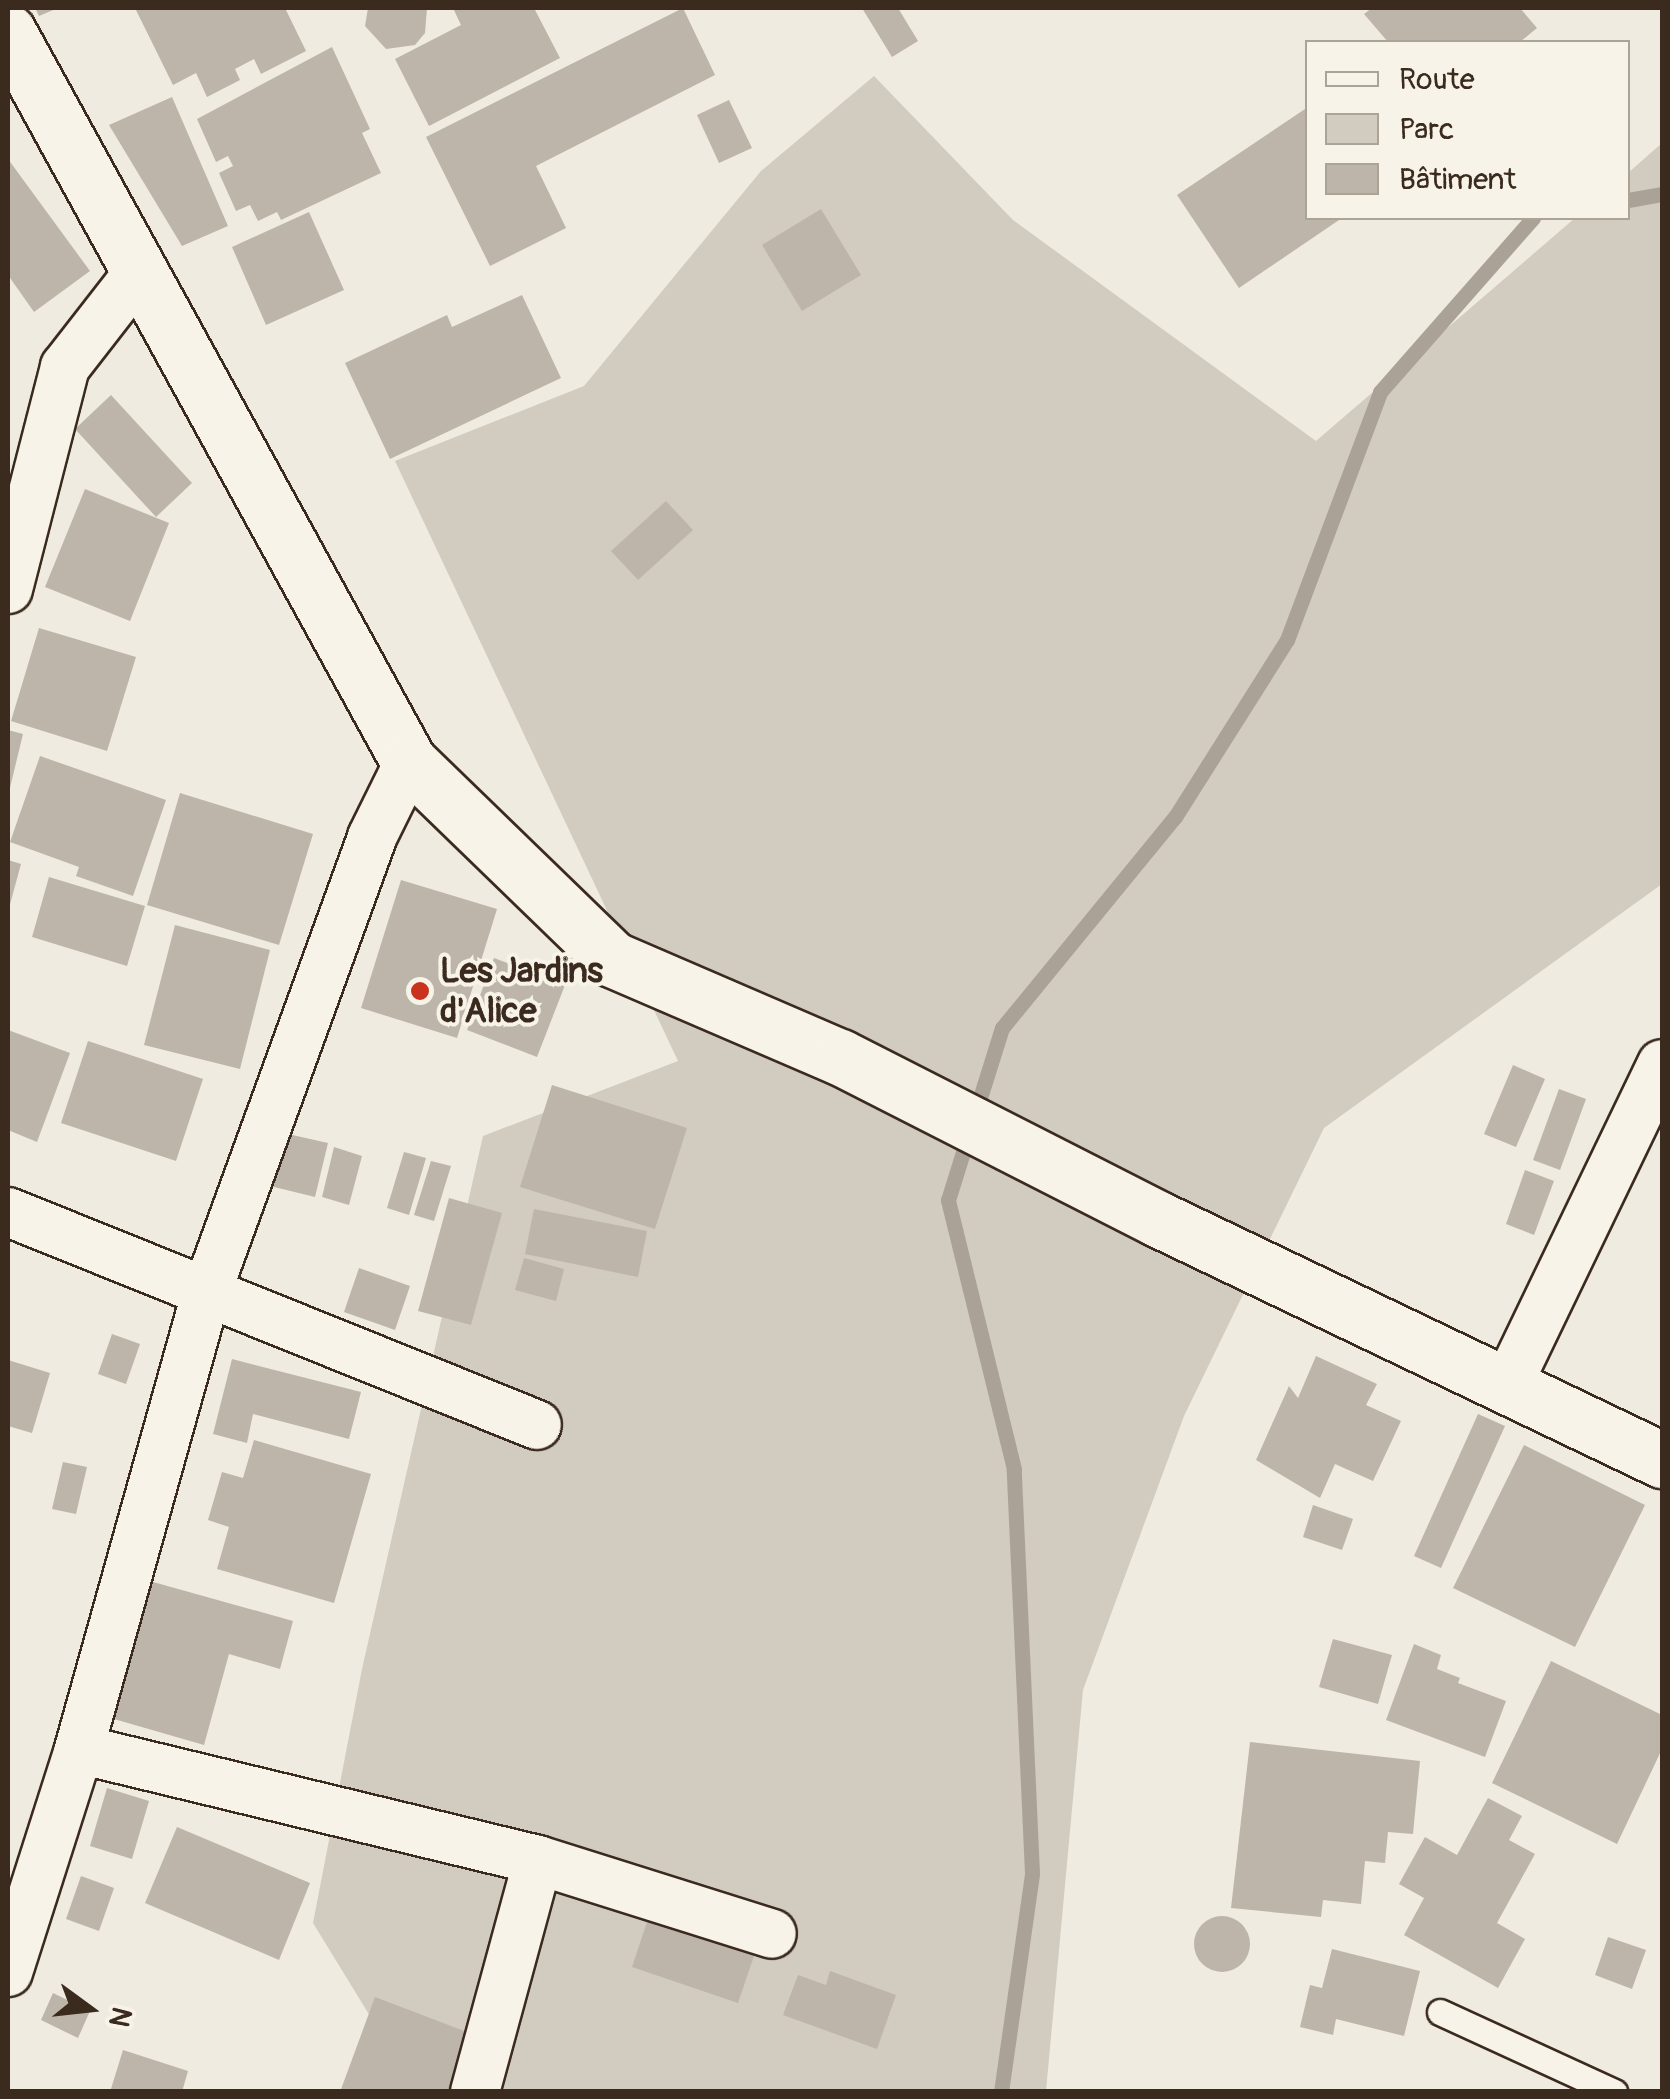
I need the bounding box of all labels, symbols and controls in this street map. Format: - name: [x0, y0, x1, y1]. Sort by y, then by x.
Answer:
- legend: [1305, 40, 1630, 220]
- text: Route: [1399, 61, 1474, 98]
- text: Parc: [1399, 111, 1454, 148]
- text: Bâtiment: [1399, 161, 1516, 198]
- place label: Les Jardins d'Alice: [440, 950, 603, 1032]
- marker: Les Jardins d'Alice: [409, 980, 431, 1002]
- north arrow: [40, 1959, 140, 2059]
- text: N: [100, 2003, 139, 2031]

